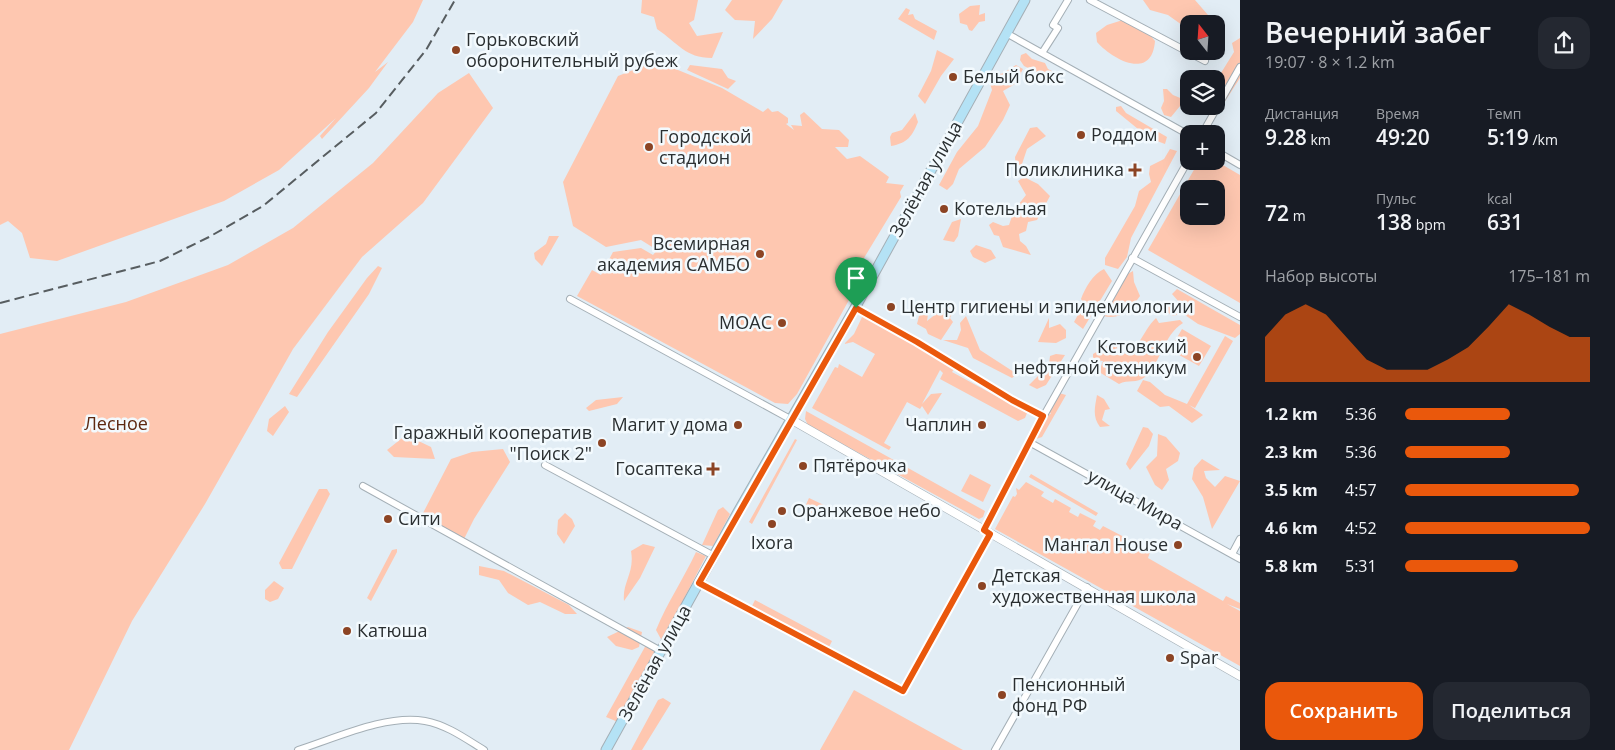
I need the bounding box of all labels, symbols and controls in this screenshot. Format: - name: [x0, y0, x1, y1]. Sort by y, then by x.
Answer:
- text: Вечерний забег: [1265, 13, 1491, 51]
- north arrow: [1180, 15, 1225, 60]
- map controls: [1180, 15, 1225, 225]
- button: share: [1538, 17, 1590, 69]
- place label: Горьковский оборонительный рубеж: [466, 27, 679, 72]
- marker: Горьковский оборонительный рубеж: [450, 44, 462, 56]
- text: 19:07 · 8 × 1.2 km: [1265, 51, 1395, 73]
- place label: Белый бокс: [963, 64, 1064, 88]
- button: layers: [1180, 70, 1225, 115]
- marker: Белый бокс: [947, 71, 959, 83]
- text: Дистанция: [1265, 104, 1339, 123]
- text: Время: [1376, 104, 1420, 123]
- text: Темп: [1487, 104, 1522, 123]
- street label: Зелёная улица: [883, 116, 967, 241]
- place label: Роддом: [1091, 122, 1157, 146]
- text: 9.28: [1265, 123, 1307, 151]
- text: 49:20: [1376, 123, 1430, 151]
- text: 5:19: [1487, 123, 1529, 151]
- place label: Городской стадион: [659, 124, 752, 169]
- button: +: [1180, 125, 1225, 170]
- marker: Роддом: [1075, 129, 1087, 141]
- text: km: [1307, 130, 1331, 149]
- text: /km: [1529, 130, 1558, 149]
- marker: Городской стадион: [643, 141, 655, 153]
- place label: Поликлиника: [1005, 157, 1124, 181]
- marker: Поликлиника: [1128, 163, 1142, 177]
- button: −: [1180, 180, 1225, 225]
- text: Пульс: [1376, 189, 1416, 208]
- text: kcal: [1487, 189, 1512, 208]
- place label: Котельная: [954, 196, 1047, 220]
- text: 72: [1265, 199, 1289, 227]
- marker: Котельная: [938, 203, 950, 215]
- text: m: [1289, 206, 1306, 225]
- text: 138: [1376, 208, 1412, 236]
- text: 631: [1487, 208, 1523, 236]
- text: bpm: [1412, 215, 1446, 234]
- place label: Всемирная академия САМБО: [597, 231, 750, 276]
- marker: Всемирная академия САМБО: [754, 248, 766, 260]
- pin: [835, 257, 877, 308]
- icon: arrive: [842, 264, 870, 292]
- text: Набор высоты: [1265, 265, 1377, 287]
- text: 175–181 m: [1508, 265, 1590, 287]
- place label: Центр гигиены и эпидемиологии: [901, 294, 1194, 318]
- marker: Центр гигиены и эпидемиологии: [885, 301, 897, 313]
- place label: МОАС: [719, 310, 772, 334]
- marker: МОАС: [776, 317, 788, 329]
- place label: Кстовский нефтяной техникум: [1013, 334, 1187, 379]
- marker: Кстовский нефтяной техникум: [1191, 351, 1203, 363]
- text: 1.2 km: [1265, 403, 1318, 425]
- text: 5:36: [1345, 403, 1377, 425]
- park label: Лесное: [84, 411, 148, 435]
- place label: Магит у дома: [611, 412, 728, 436]
- place label: Чаплин: [905, 412, 972, 436]
- marker: Магит у дома: [732, 419, 744, 431]
- marker: Чаплин: [976, 419, 988, 431]
- place label: Гаражный кооператив "Поиск 2": [394, 420, 592, 465]
- marker: Гаражный кооператив "Поиск 2": [596, 437, 608, 449]
- text: 2.3 km: [1265, 441, 1318, 463]
- text: 5:36: [1345, 441, 1377, 463]
- place label: Пятёрочка: [813, 453, 907, 477]
- place label: Госаптека: [615, 456, 703, 480]
- marker: Пятёрочка: [797, 460, 809, 472]
- marker: Госаптека: [707, 463, 719, 475]
- street label: улица Мира: [1084, 463, 1187, 535]
- text: 3.5 km: [1265, 479, 1318, 501]
- text: 4:57: [1345, 479, 1377, 501]
- place label: Оранжевое небо: [792, 498, 941, 522]
- marker: Оранжевое небо: [776, 505, 788, 517]
- place label: Сити: [398, 506, 441, 530]
- marker: Сити: [382, 513, 394, 525]
- text: 4.6 km: [1265, 517, 1318, 539]
- text: 4:52: [1345, 517, 1377, 539]
- marker: Ixora: [766, 518, 778, 530]
- place label: Ixora: [751, 530, 793, 554]
- place label: Мангал House: [1044, 532, 1168, 556]
- marker: Мангал House: [1172, 539, 1184, 551]
- text: 5.8 km: [1265, 555, 1318, 577]
- text: 5:31: [1345, 555, 1377, 577]
- place label: Детская художественная школа: [992, 563, 1196, 608]
- marker: Детская художественная школа: [976, 580, 988, 592]
- street label: Зелёная улица: [612, 600, 696, 725]
- place label: Катюша: [357, 618, 427, 642]
- marker: Катюша: [341, 625, 353, 637]
- place label: Spar: [1180, 645, 1219, 669]
- marker: Spar: [1164, 652, 1176, 664]
- place label: Пенсионный фонд РФ: [1012, 672, 1126, 717]
- button: Сохранить: [1265, 682, 1423, 740]
- button: Поделиться: [1433, 682, 1590, 740]
- marker: Пенсионный фонд РФ: [996, 689, 1008, 701]

